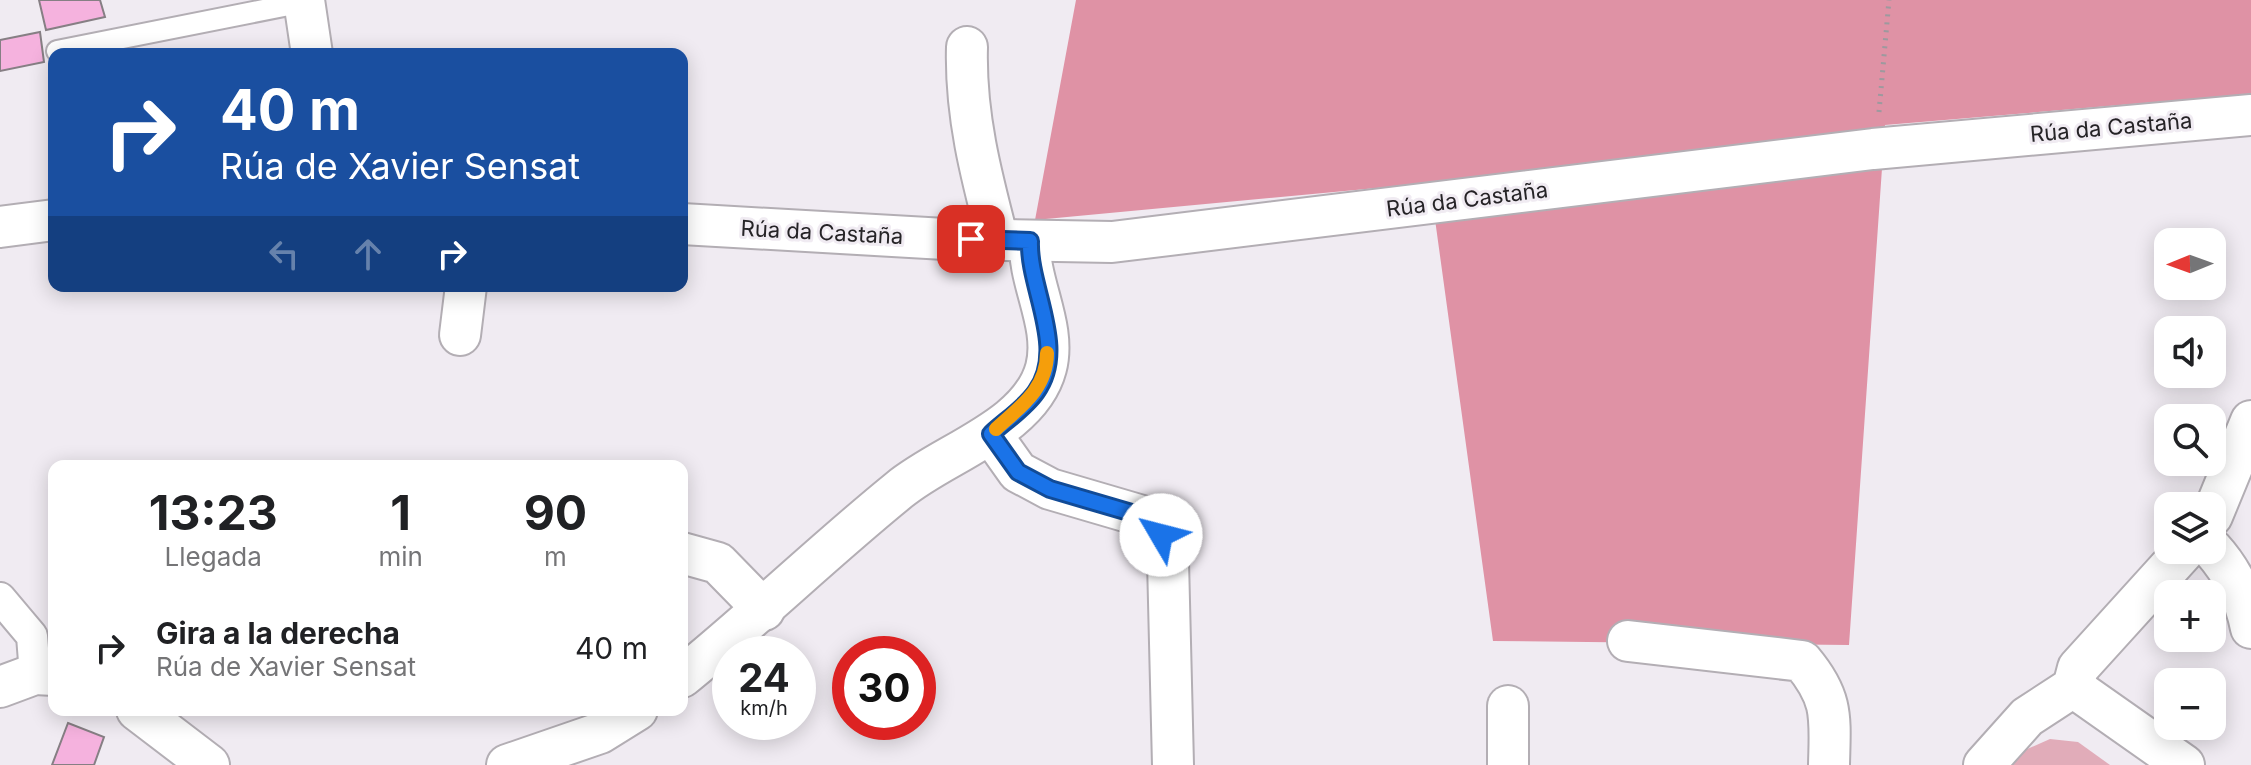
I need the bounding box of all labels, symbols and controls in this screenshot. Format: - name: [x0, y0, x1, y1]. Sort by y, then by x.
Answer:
- text: 40 m: [220, 76, 360, 144]
- icon: right: [88, 80, 192, 184]
- street label: Rúa da Castaña: [2029, 107, 2193, 147]
- text: Rúa de Xavier Sensat: [220, 144, 580, 188]
- street label: Rúa da Castaña: [1385, 176, 1549, 222]
- pin: [937, 205, 1005, 273]
- street label: Rúa da Castaña: [740, 215, 904, 249]
- icon: arrive: [949, 217, 993, 261]
- north arrow: [2154, 228, 2226, 300]
- map controls: [2154, 228, 2226, 740]
- icon: left: [262, 232, 306, 276]
- icon: ahead: [346, 232, 390, 276]
- icon: right: [430, 232, 474, 276]
- button: sound: [2154, 316, 2226, 388]
- button: search: [2154, 404, 2226, 476]
- text: 13:23: [149, 483, 278, 542]
- text: 1: [390, 483, 411, 542]
- text: 90: [524, 483, 587, 542]
- button: layers: [2154, 492, 2226, 564]
- position arrow: [1119, 493, 1203, 577]
- text: Llegada: [165, 541, 262, 572]
- text: min: [378, 541, 423, 572]
- text: m: [544, 541, 567, 572]
- button: +: [2154, 580, 2226, 652]
- text: Gira a la derecha: [156, 615, 400, 651]
- icon: right: [88, 626, 132, 670]
- text: 40 m: [575, 630, 648, 666]
- speed limit sign: 30: [832, 636, 936, 740]
- text: Rúa de Xavier Sensat: [156, 651, 416, 682]
- text: 24: [738, 653, 790, 702]
- button: −: [2154, 668, 2226, 740]
- text: km/h: [740, 696, 788, 720]

